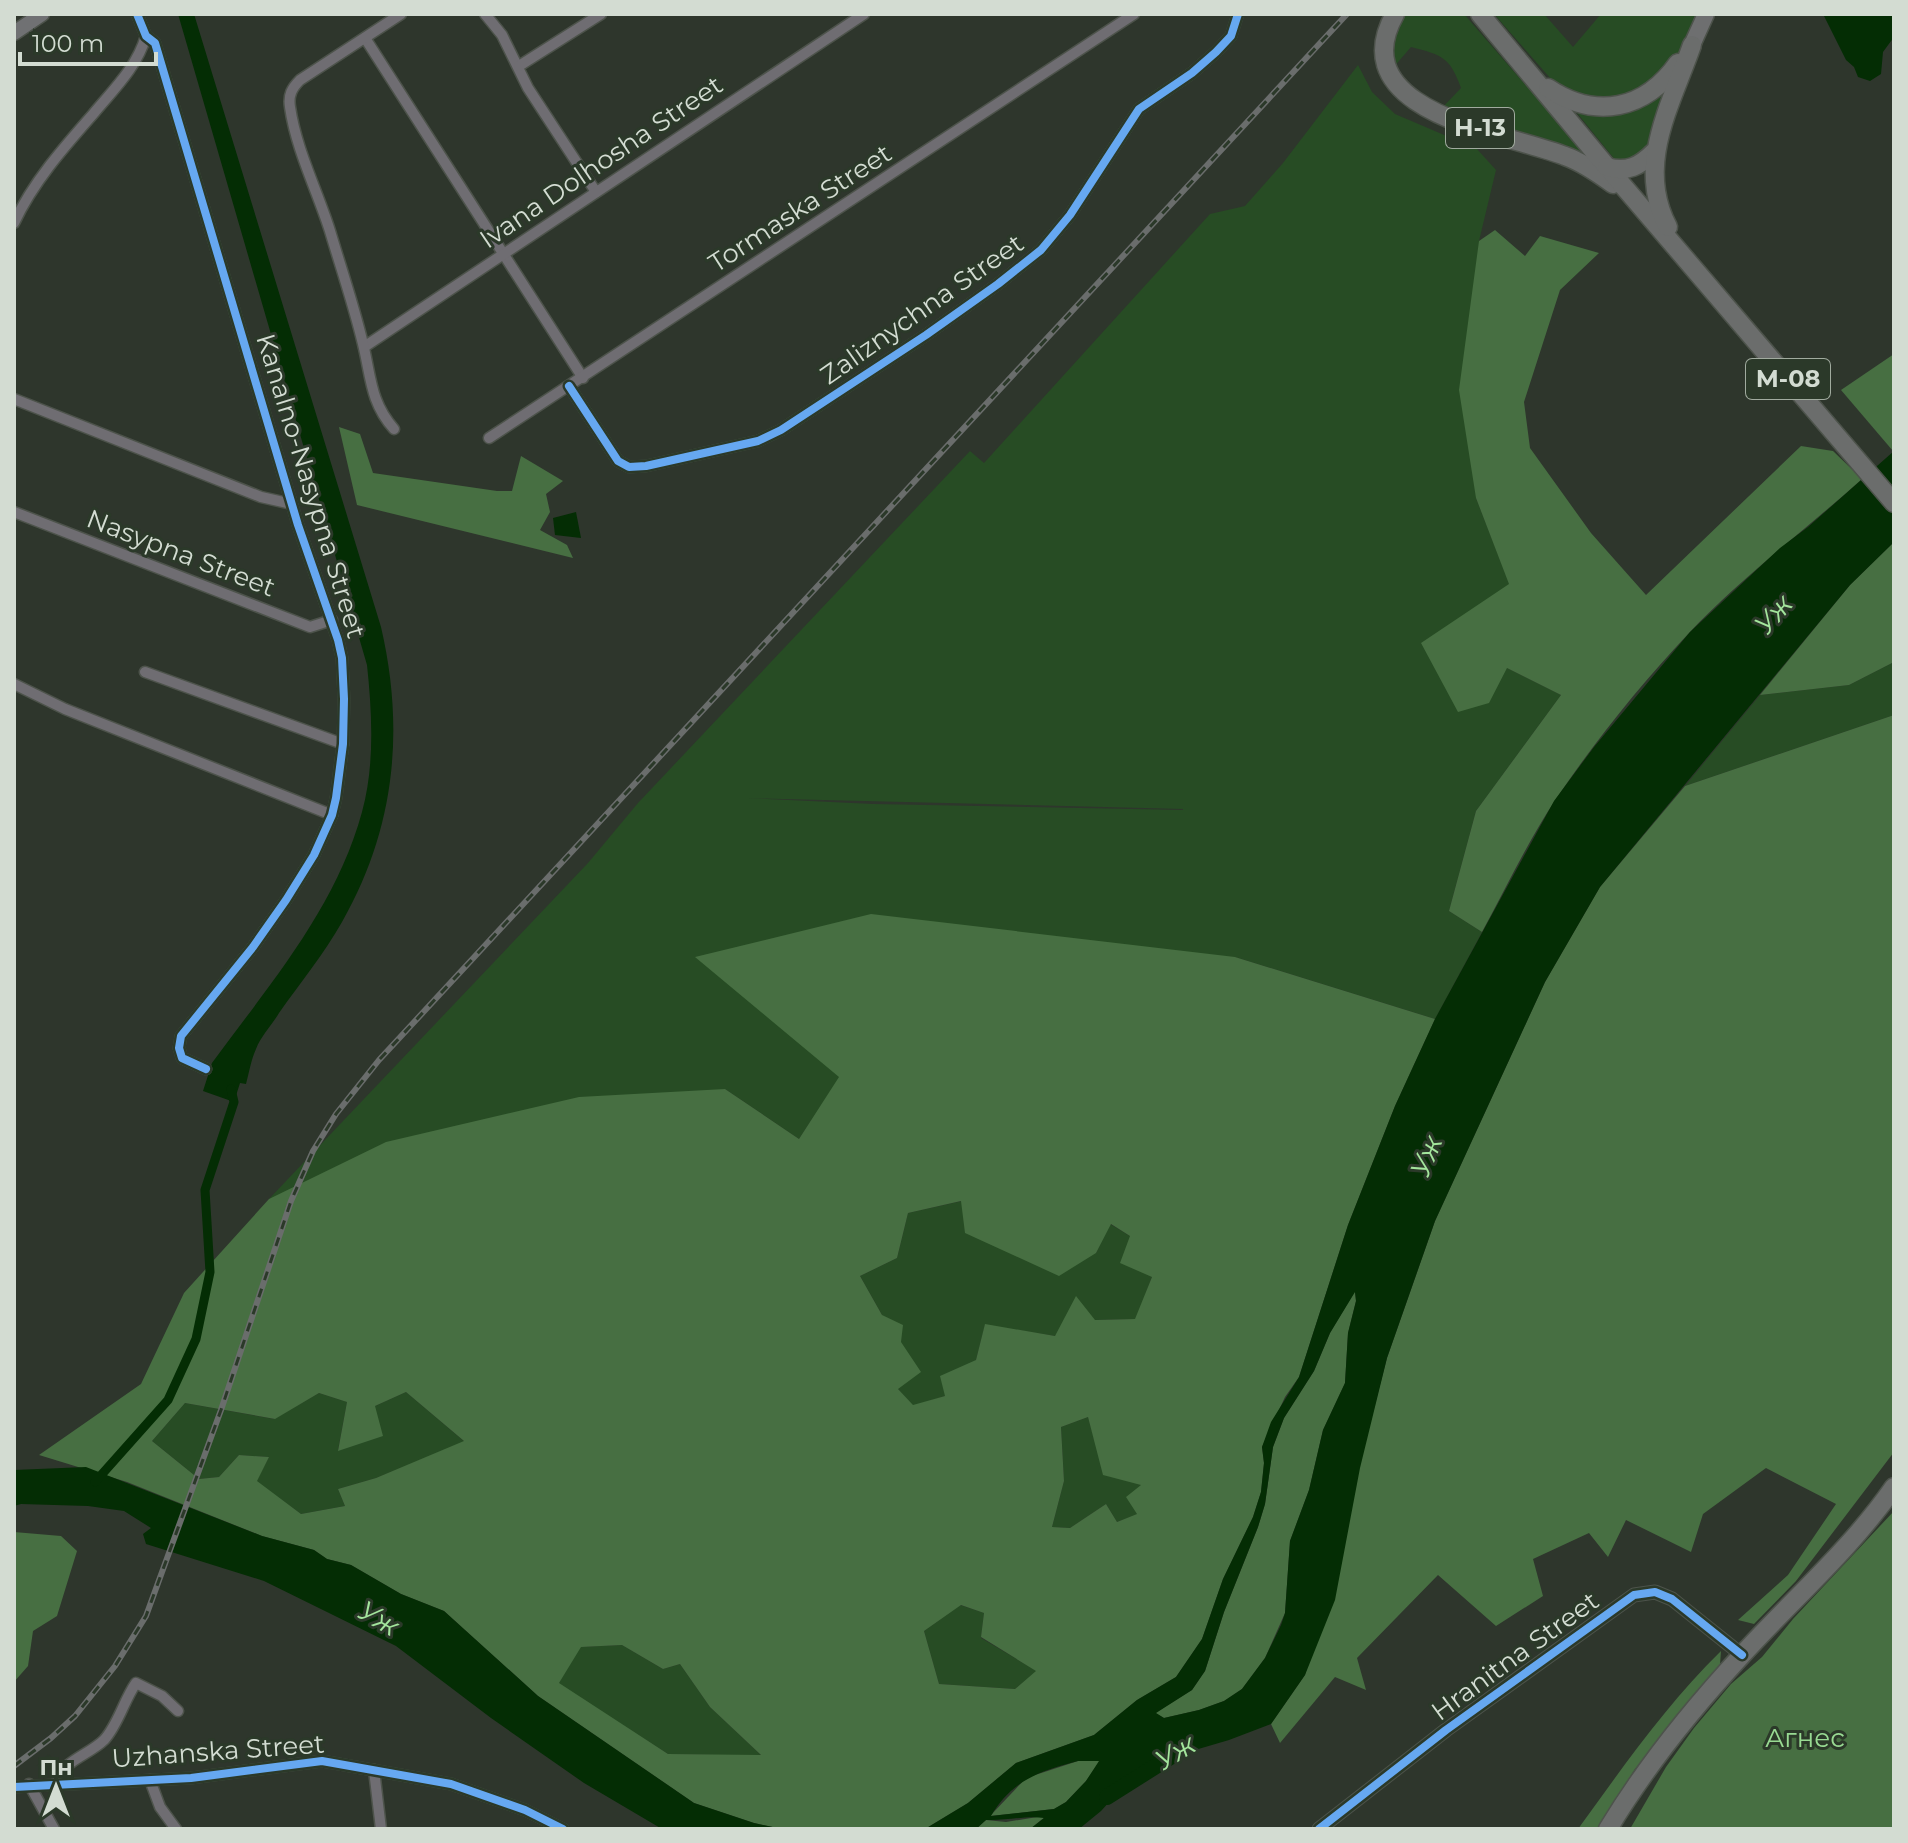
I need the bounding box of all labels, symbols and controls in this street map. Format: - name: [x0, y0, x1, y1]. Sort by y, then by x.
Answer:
- scale bar: [20, 16, 156, 66]
- text: 100 m: [32, 29, 104, 58]
- street label: Ivana Dolhosha Street: [473, 69, 729, 255]
- road number: Н-13: [1446, 108, 1514, 148]
- street label: Tormaska Street: [703, 137, 897, 279]
- street label: Zaliznychna Street: [814, 227, 1030, 391]
- street label: Kanalno-Nasypna Street: [249, 330, 373, 642]
- road number: М-08: [1746, 359, 1830, 399]
- street label: Nasypna Street: [82, 502, 280, 604]
- water label: Уж: [1747, 587, 1800, 641]
- water label: Уж: [1403, 1130, 1450, 1182]
- street label: Hranitna Street: [1425, 1585, 1605, 1727]
- water label: Уж: [353, 1593, 406, 1643]
- park label: Агнес: [1765, 1722, 1845, 1754]
- water label: Уж: [1149, 1726, 1202, 1777]
- street label: Uzhanska Street: [111, 1728, 325, 1774]
- north arrow: [16, 1747, 96, 1827]
- text: Пн: [39, 1754, 73, 1781]

